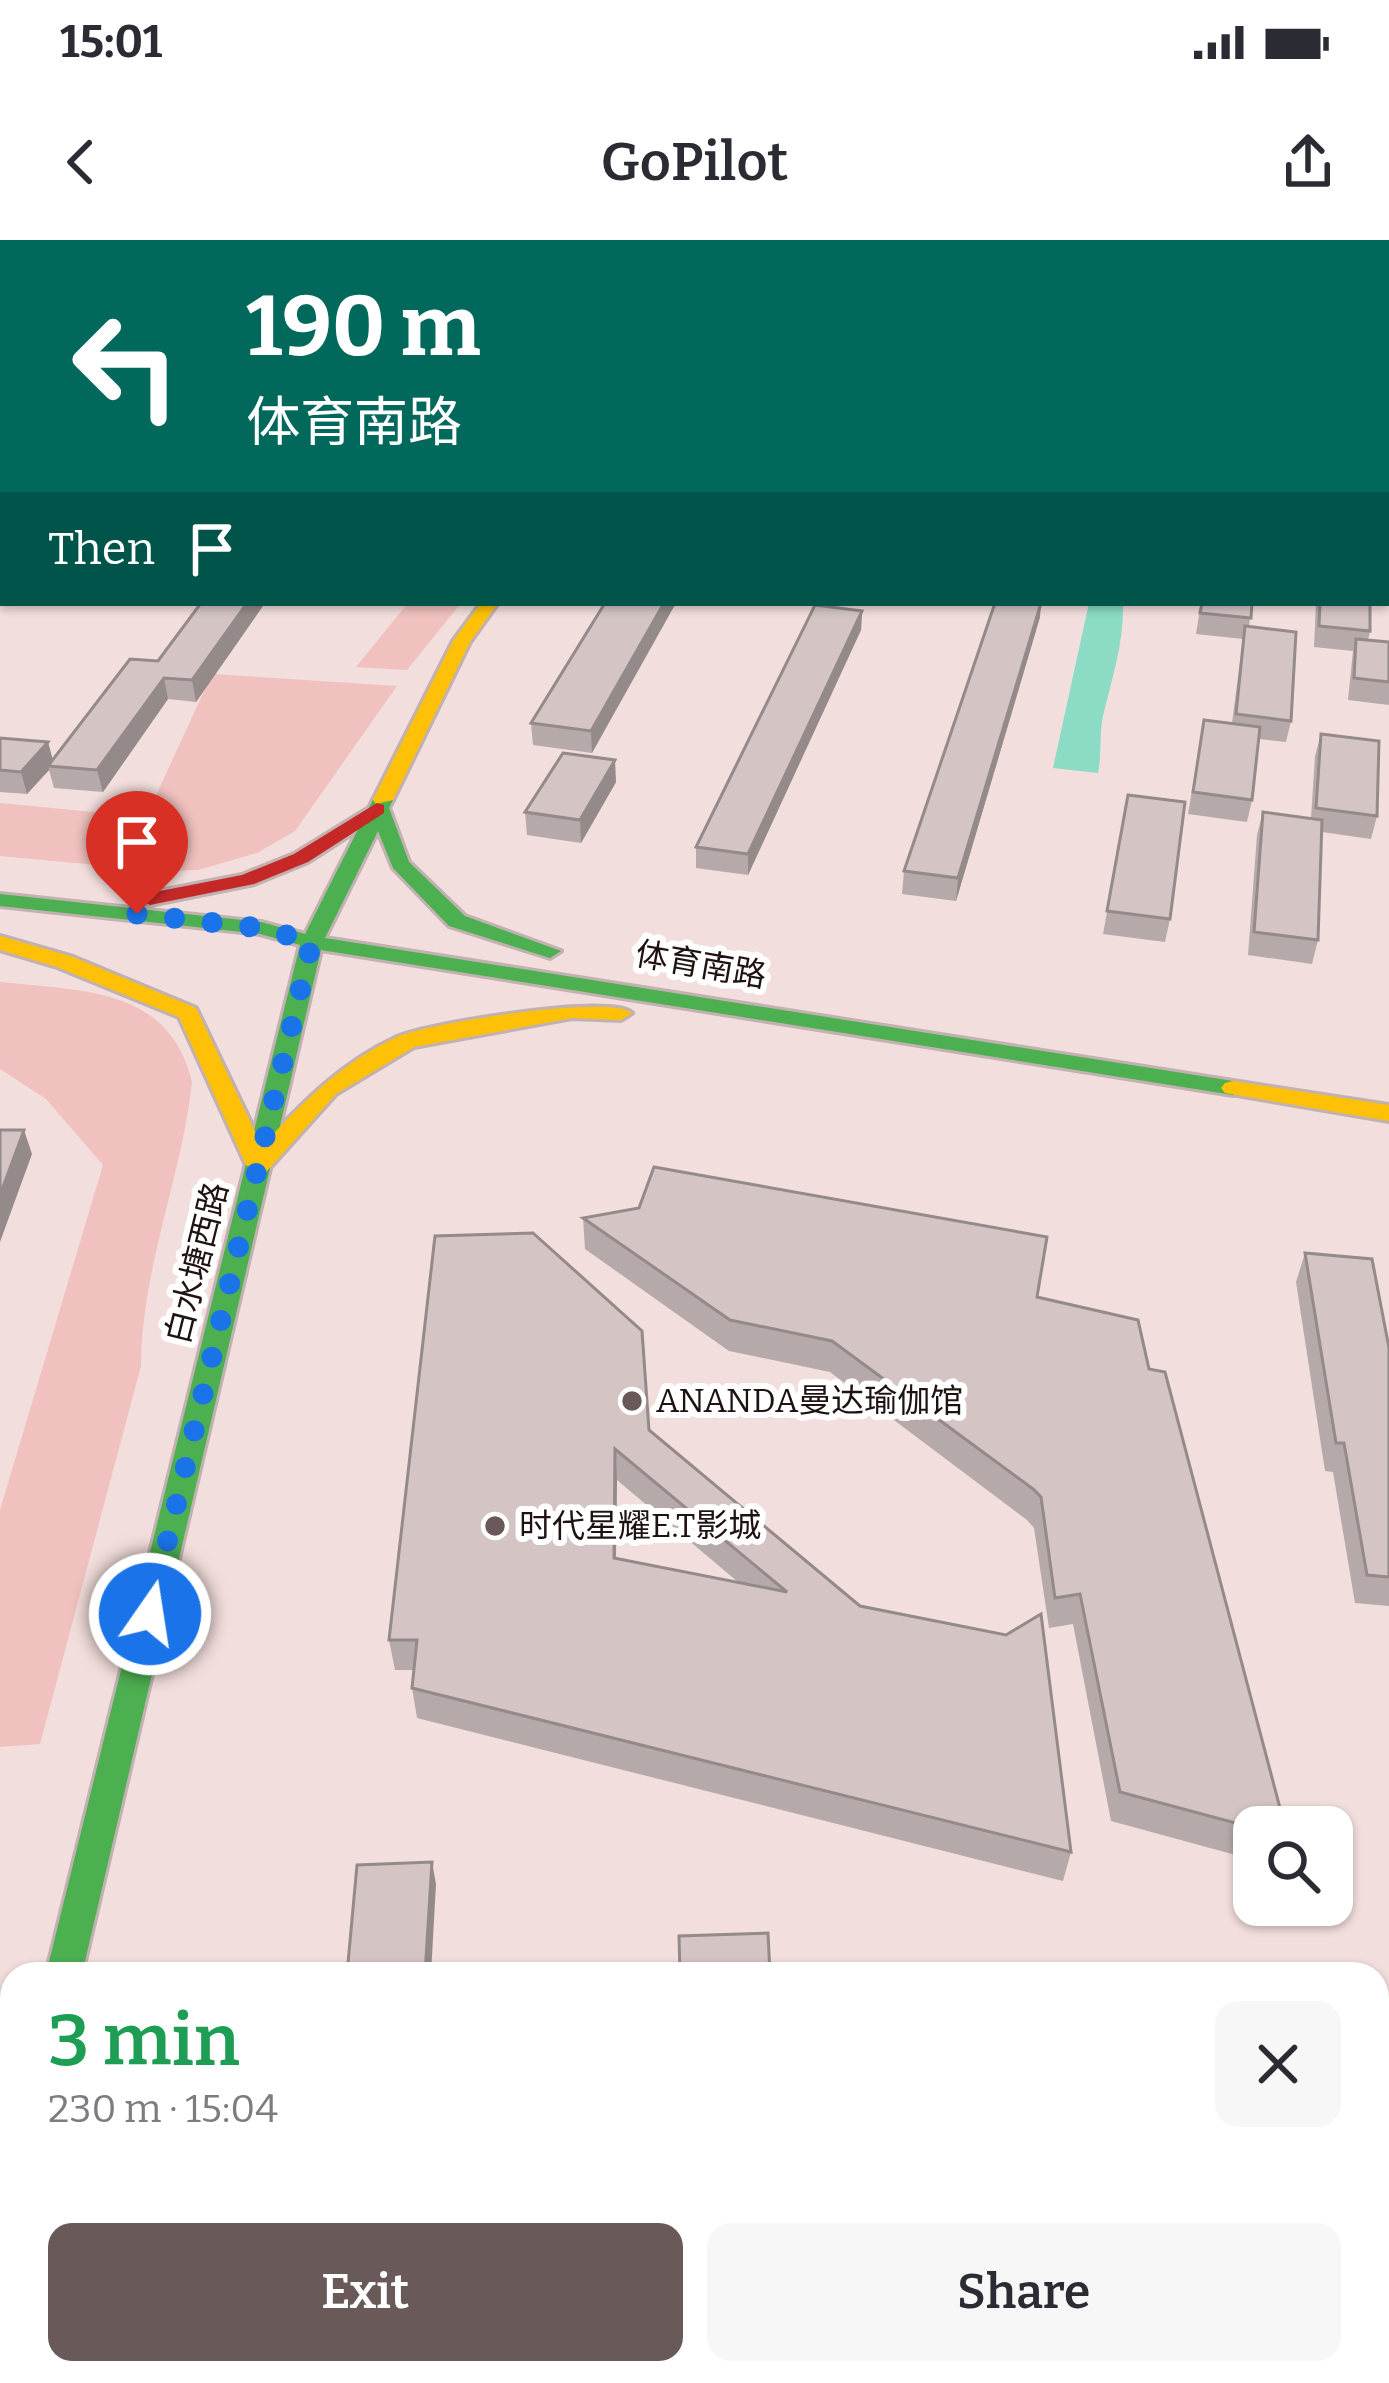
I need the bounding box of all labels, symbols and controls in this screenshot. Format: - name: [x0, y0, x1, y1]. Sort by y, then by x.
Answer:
- text: 15:01: [60, 15, 162, 69]
- icon: back: [48, 129, 114, 195]
- icon: share: [1275, 129, 1341, 195]
- text: GoPilot: [601, 130, 788, 194]
- text: 190 m: [246, 276, 481, 377]
- icon: left: [48, 288, 204, 444]
- text: 体育南路: [246, 391, 462, 455]
- icon: arrive: [179, 516, 245, 582]
- text: Then: [48, 522, 155, 576]
- pin: [86, 791, 188, 914]
- icon: arrive: [104, 809, 170, 875]
- street label: 体育南路: [633, 934, 769, 996]
- street label: 白水塘西路: [158, 1178, 236, 1348]
- place label: ANANDA曼达瑜伽馆: [656, 1381, 963, 1421]
- marker: ANANDA曼达瑜伽馆: [619, 1388, 645, 1414]
- place label: 时代星耀E.T影城: [519, 1506, 761, 1546]
- marker: 时代星耀E.T影城: [482, 1513, 508, 1539]
- position arrow: [87, 1551, 213, 1677]
- map controls: [1233, 1806, 1353, 1926]
- button: search: [1233, 1806, 1353, 1926]
- text: 3 min: [48, 1998, 240, 2084]
- button: close: [1215, 2001, 1341, 2127]
- text: 230 m · 15:04: [48, 2086, 278, 2132]
- button: Exit: [48, 2223, 683, 2361]
- button: Share: [707, 2223, 1341, 2361]

